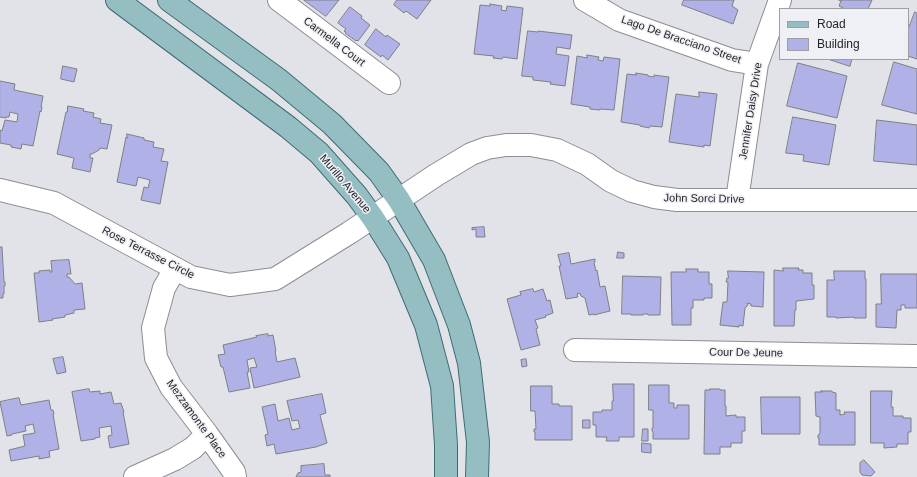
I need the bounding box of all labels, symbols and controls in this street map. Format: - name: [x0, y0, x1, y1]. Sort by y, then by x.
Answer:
- legend: [779, 8, 909, 60]
- street label: Lago De Bracciano Street: [619, 13, 743, 67]
- street label: Carmella Court: [300, 14, 368, 70]
- text: Road: [817, 17, 846, 31]
- text: Building: [817, 37, 860, 51]
- street label: Jennifer Daisy Drive: [737, 61, 765, 161]
- street label: Murillo Avenue: [317, 152, 373, 216]
- street label: John Sorci Drive: [664, 192, 744, 206]
- street label: Rose Terrasse Circle: [100, 224, 196, 282]
- street label: Cour De Jeune: [709, 346, 783, 360]
- street label: Mezzamonte Place: [163, 377, 229, 461]

